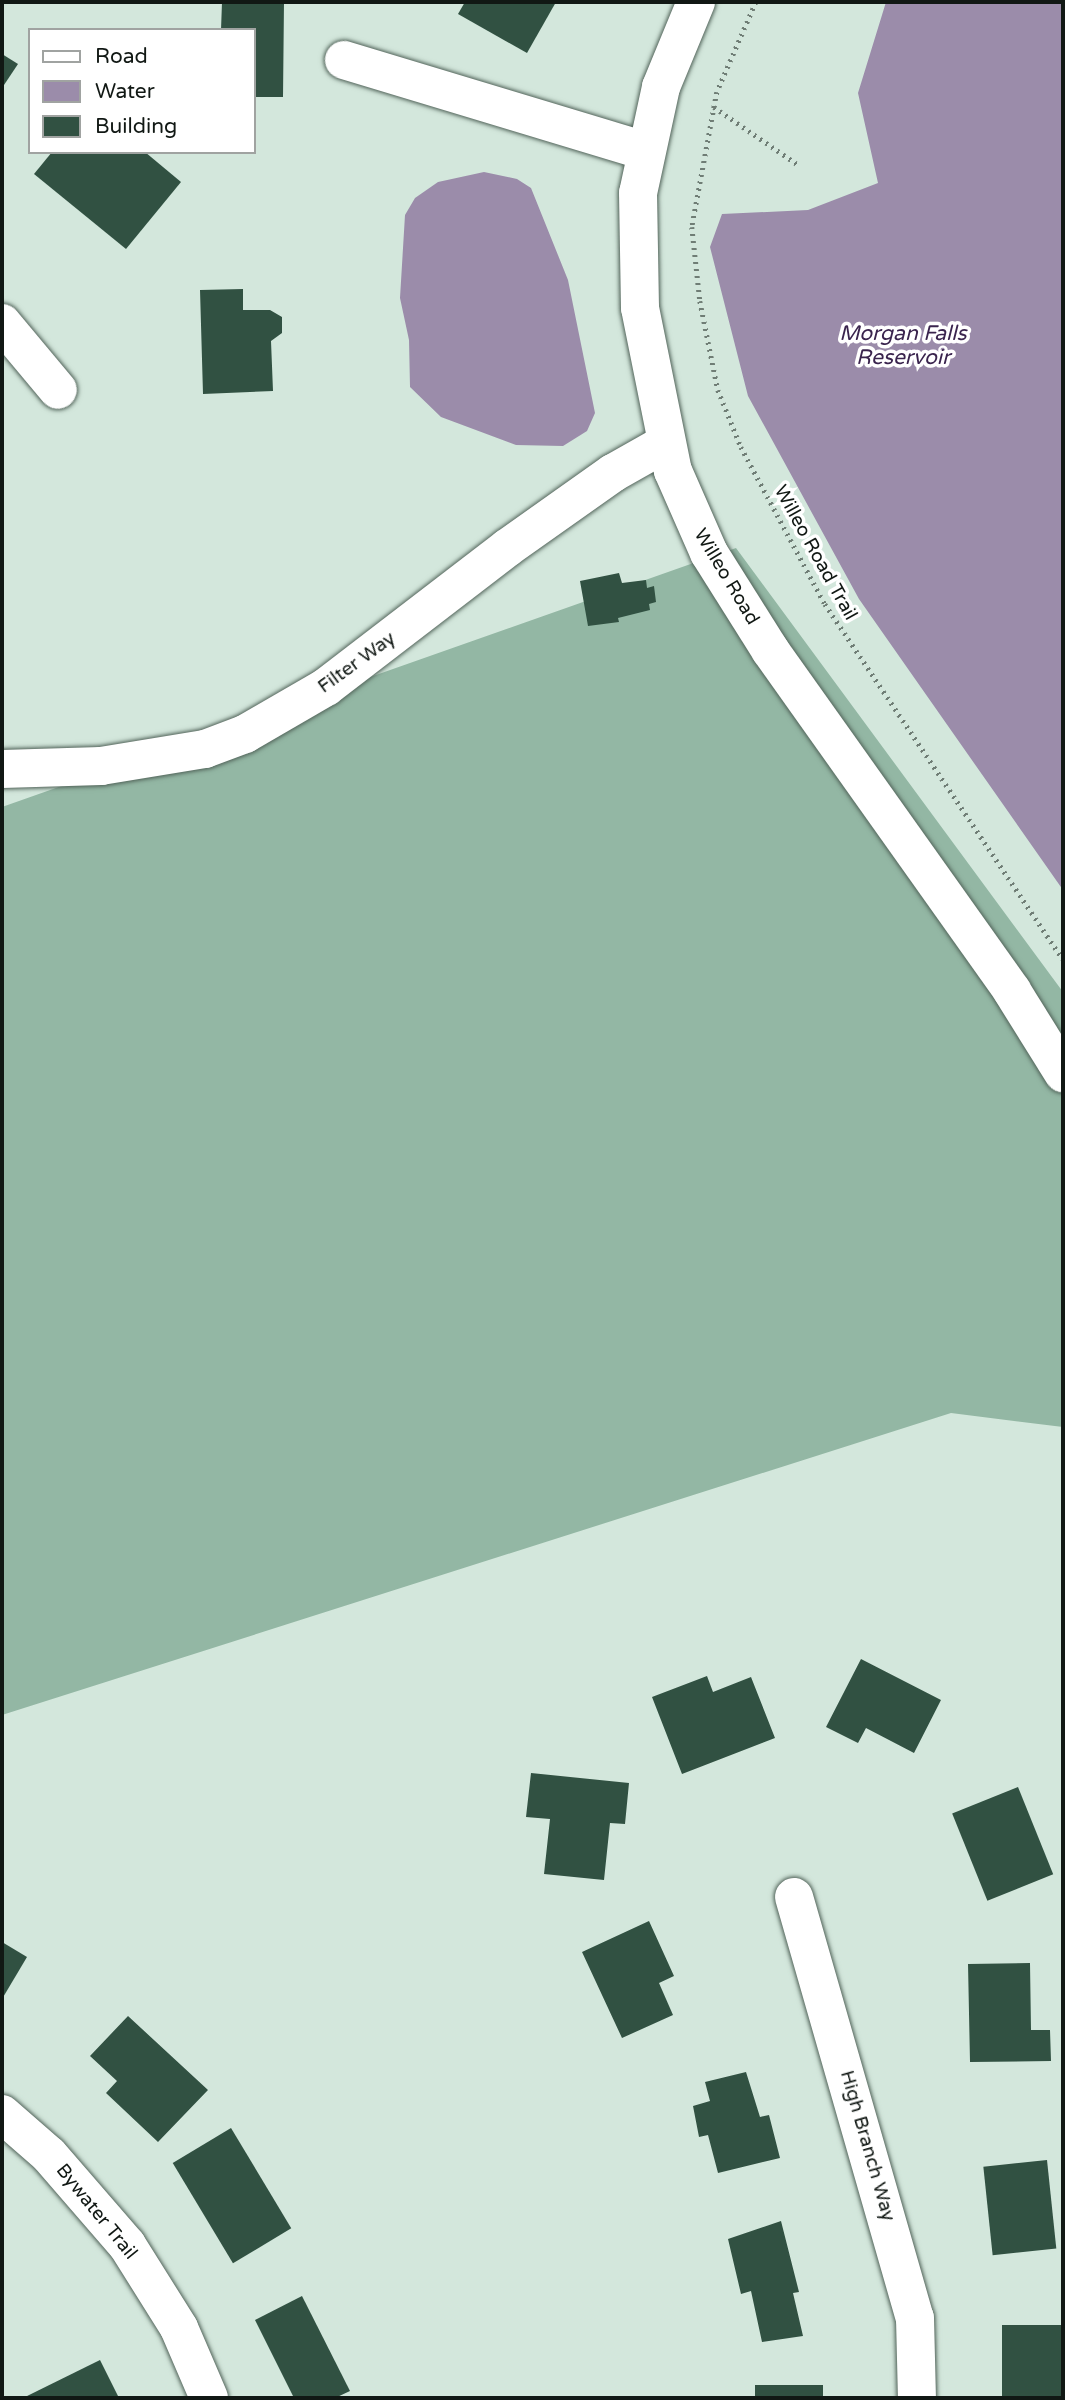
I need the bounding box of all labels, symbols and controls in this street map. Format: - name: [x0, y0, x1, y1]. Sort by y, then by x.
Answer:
- legend: [28, 28, 256, 154]
- text: Road: [95, 44, 148, 69]
- text: Water: [95, 79, 155, 104]
- text: Building: [95, 114, 177, 139]
- water label: Morgan Falls Reservoir: [839, 321, 967, 371]
- street label: Willeo Road Trail: [768, 481, 862, 625]
- street label: Willeo Road: [688, 525, 764, 629]
- street label: Filter Way: [314, 627, 400, 699]
- street label: High Branch Way: [835, 2068, 899, 2224]
- street label: Bywater Trail: [50, 2160, 142, 2264]

